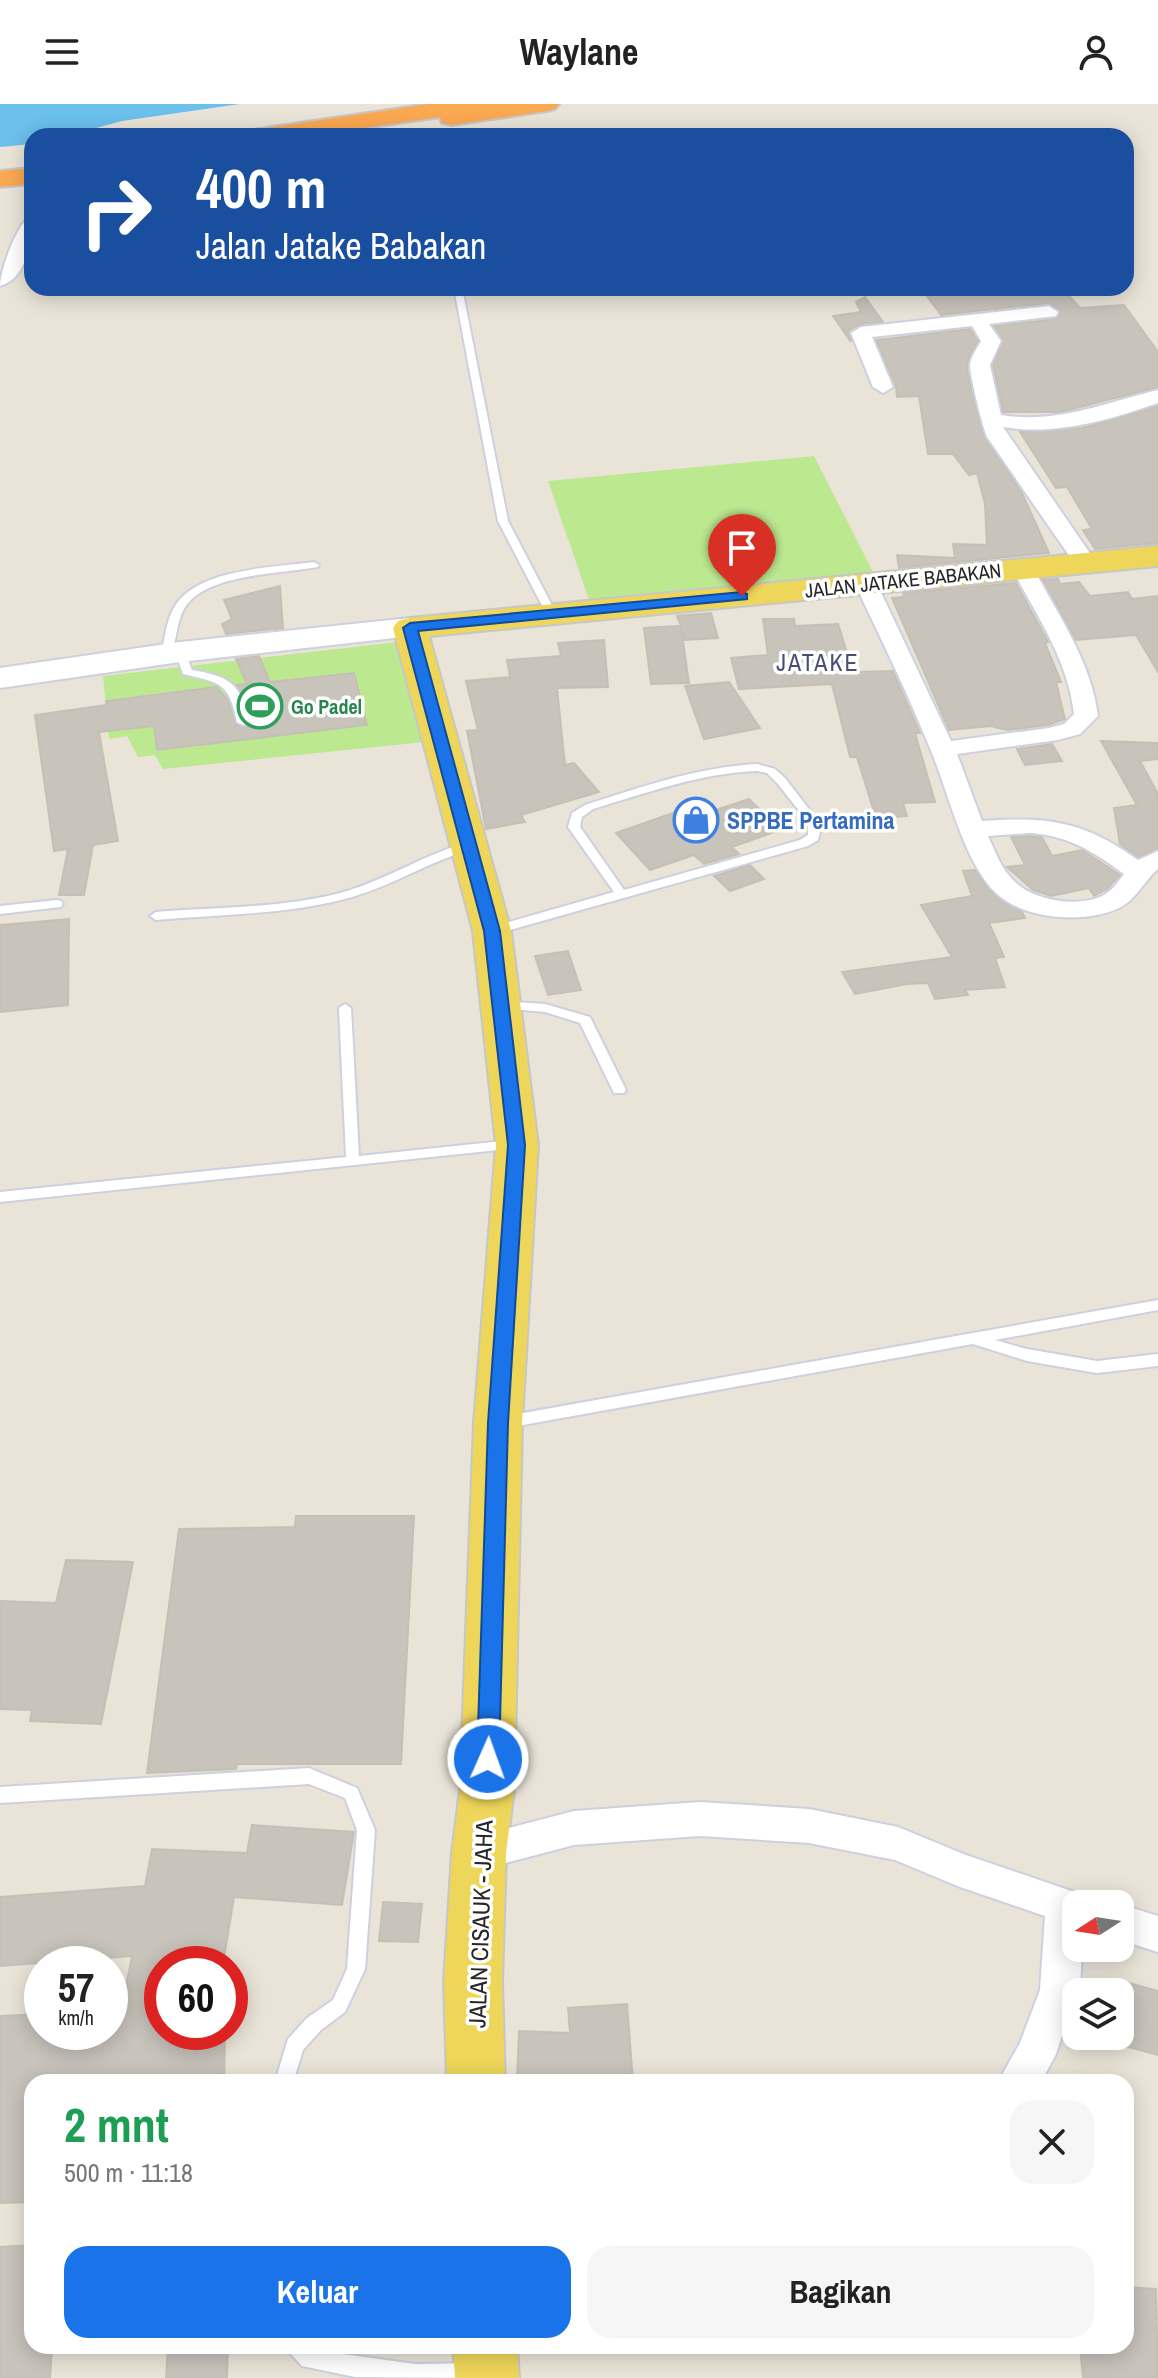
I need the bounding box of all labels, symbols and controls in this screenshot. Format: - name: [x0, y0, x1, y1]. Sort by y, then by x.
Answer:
- text: Waylane: [520, 28, 638, 76]
- icon: menu: [40, 30, 84, 74]
- icon: person: [1074, 30, 1118, 74]
- text: 400 m: [196, 150, 326, 225]
- icon: right: [64, 160, 168, 264]
- text: Jalan Jatake Babakan: [196, 222, 486, 270]
- pin: [708, 514, 776, 596]
- icon: arrive: [720, 526, 764, 570]
- street label: JALAN JATAKE BABAKAN: [804, 556, 1002, 604]
- district label: JATAKE: [776, 646, 860, 678]
- sports icon: Go Padel: [236, 682, 284, 730]
- place label: Go Padel: [291, 693, 362, 720]
- shop icon: SPPBE Pertamina: [672, 796, 720, 844]
- place label: SPPBE Pertamina: [727, 804, 894, 836]
- position arrow: [446, 1717, 530, 1801]
- street label: JALAN CISAUK - JAHA: [460, 1819, 500, 2028]
- north arrow: [1062, 1890, 1134, 1962]
- map controls: [1062, 1890, 1134, 2050]
- speed limit sign: 60: [144, 1946, 248, 2050]
- text: 57: [58, 1961, 94, 2014]
- button: layers: [1062, 1978, 1134, 2050]
- text: km/h: [58, 2004, 94, 2031]
- text: 2 mnt: [64, 2092, 169, 2157]
- button: close: [1010, 2100, 1094, 2184]
- text: 500 m · 11:18: [64, 2155, 193, 2190]
- button: Keluar: [64, 2246, 571, 2338]
- button: Bagikan: [587, 2246, 1094, 2338]

